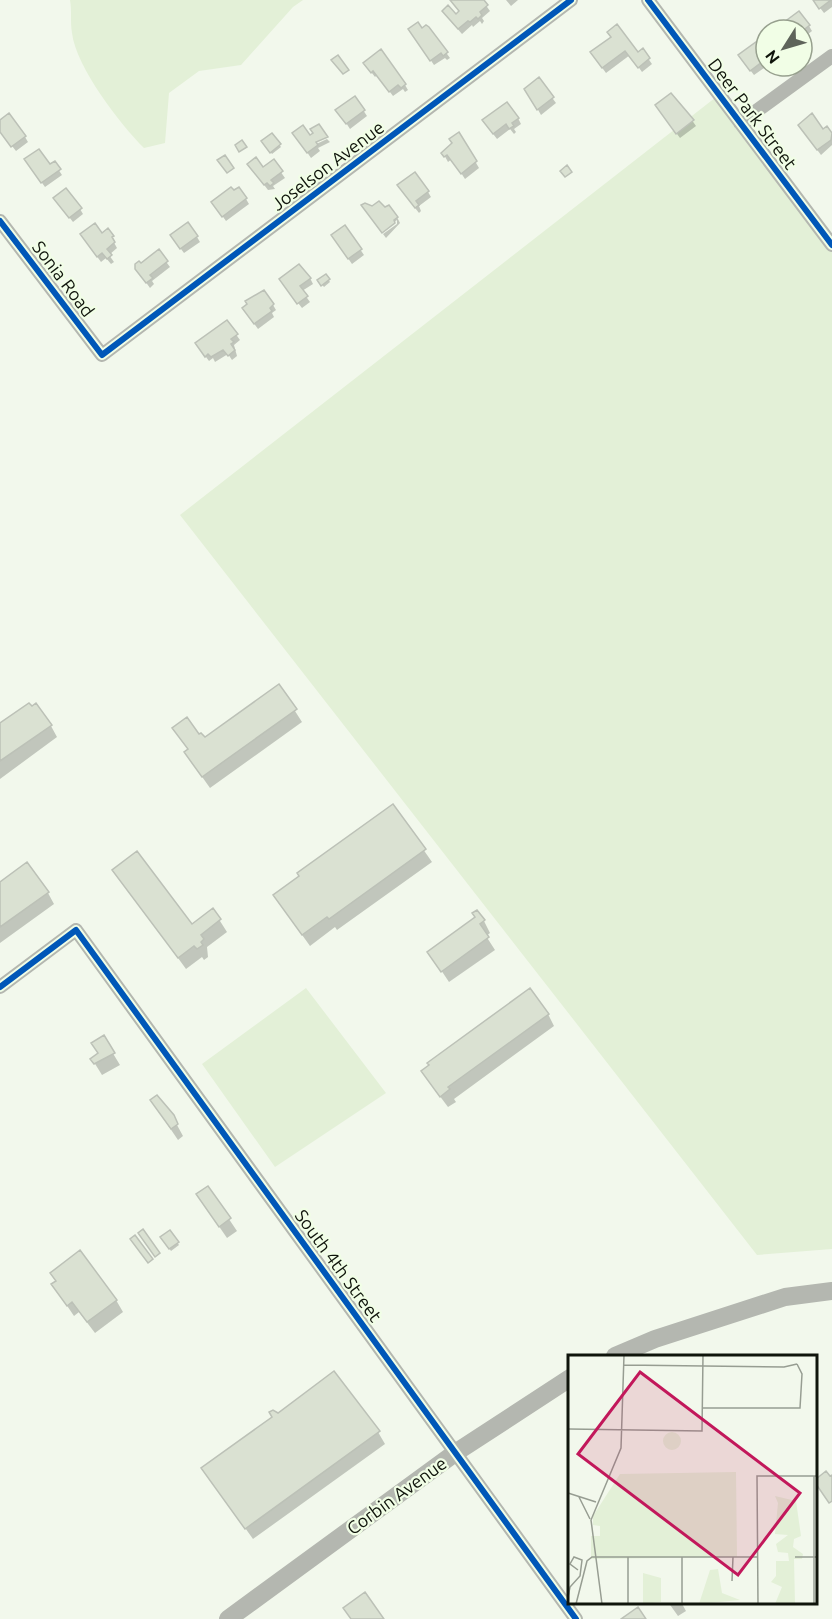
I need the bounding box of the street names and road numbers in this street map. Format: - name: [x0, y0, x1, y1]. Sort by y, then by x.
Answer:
- street label: Deer Park Street: [705, 54, 801, 173]
- street label: Joselson Avenue: [267, 117, 387, 214]
- street label: Sonia Road: [29, 237, 99, 320]
- street label: South 4th Street: [291, 1205, 386, 1325]
- street label: Corbin Avenue: [343, 1452, 450, 1538]

